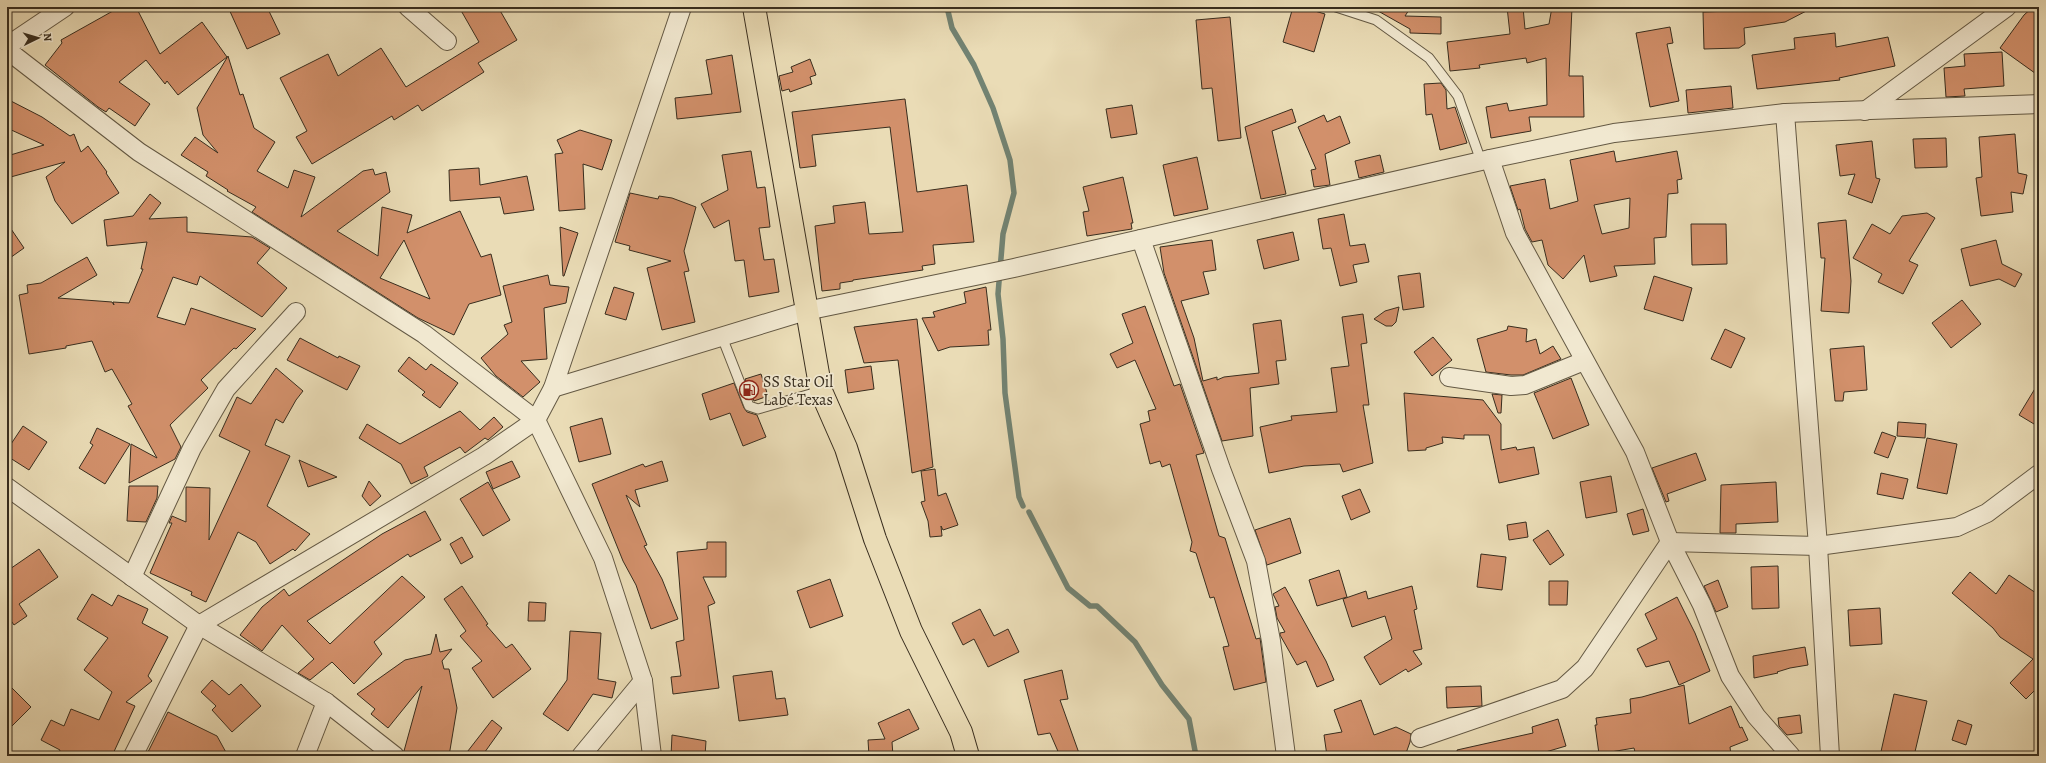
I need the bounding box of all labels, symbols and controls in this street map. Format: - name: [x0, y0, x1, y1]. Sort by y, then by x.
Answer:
- north arrow: [18, 18, 58, 58]
- text: N: [40, 33, 55, 42]
- place label: SS Star Oil Labé Texas: [763, 371, 833, 411]
- fuel station icon: SS Star Oil Labé Texas: [738, 379, 760, 401]

